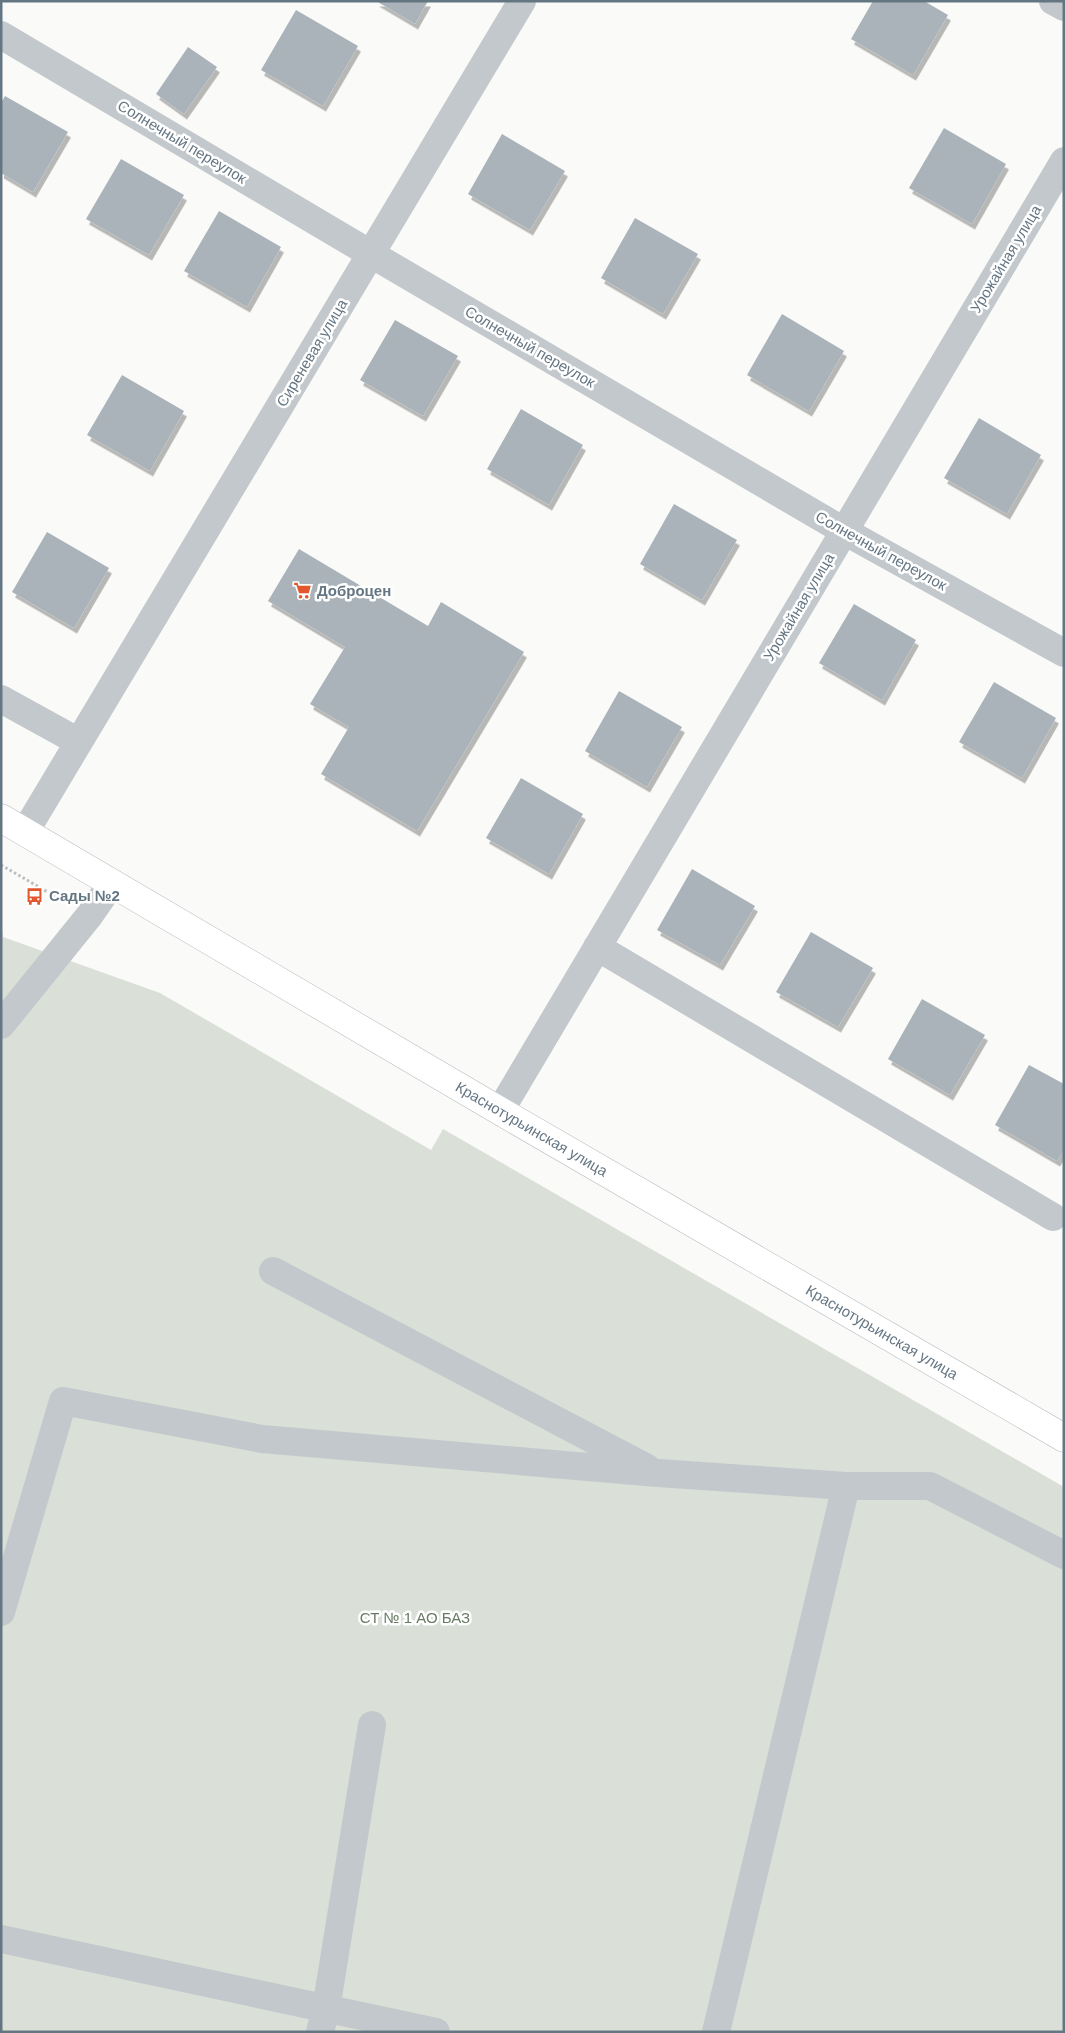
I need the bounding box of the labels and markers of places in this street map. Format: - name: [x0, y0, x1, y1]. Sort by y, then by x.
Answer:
- supermarket icon: Доброцен: [293, 581, 313, 601]
- place label: Доброцен: [317, 582, 391, 599]
- bus stop icon: Сады №2: [25, 886, 45, 906]
- place label: Сады №2: [49, 887, 120, 904]

